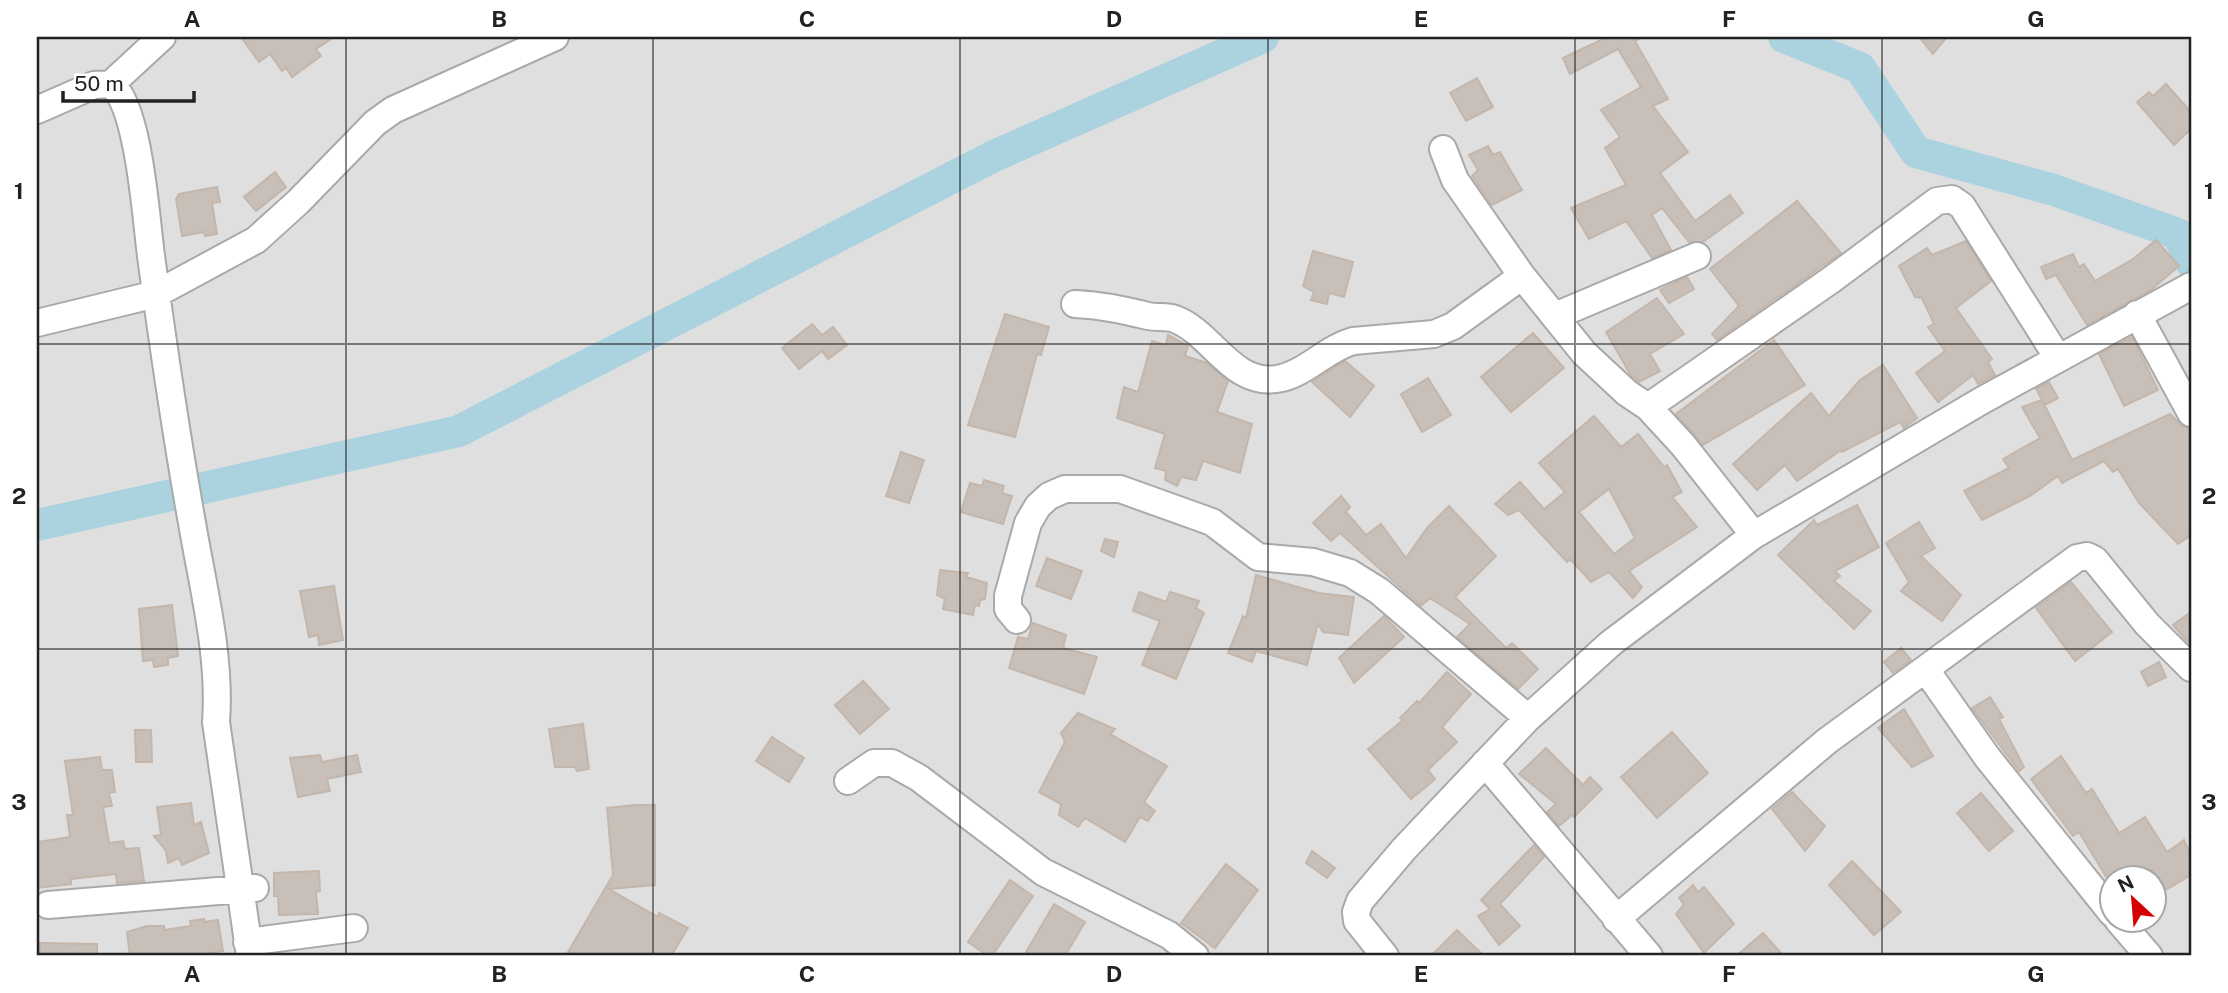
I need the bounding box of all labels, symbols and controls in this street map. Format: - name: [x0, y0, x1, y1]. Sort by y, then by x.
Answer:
- text: A: [184, 5, 201, 32]
- text: B: [491, 5, 507, 32]
- text: C: [799, 5, 815, 32]
- text: D: [1106, 5, 1122, 32]
- text: E: [1414, 5, 1428, 32]
- text: F: [1722, 5, 1736, 32]
- text: G: [2027, 5, 2045, 32]
- scale bar: [63, 60, 194, 104]
- text: 50 m: [74, 71, 124, 96]
- text: 1: [14, 177, 24, 204]
- text: 1: [2204, 177, 2214, 204]
- text: 2: [12, 482, 26, 509]
- text: 2: [2202, 482, 2216, 509]
- text: 3: [11, 788, 27, 815]
- text: 3: [2201, 788, 2217, 815]
- north arrow: [2098, 864, 2168, 934]
- text: N: [2114, 871, 2137, 897]
- text: A: [184, 960, 201, 987]
- text: B: [491, 960, 507, 987]
- text: C: [799, 960, 815, 987]
- text: D: [1106, 960, 1122, 987]
- text: E: [1414, 960, 1428, 987]
- text: F: [1722, 960, 1736, 987]
- text: G: [2027, 960, 2045, 987]

